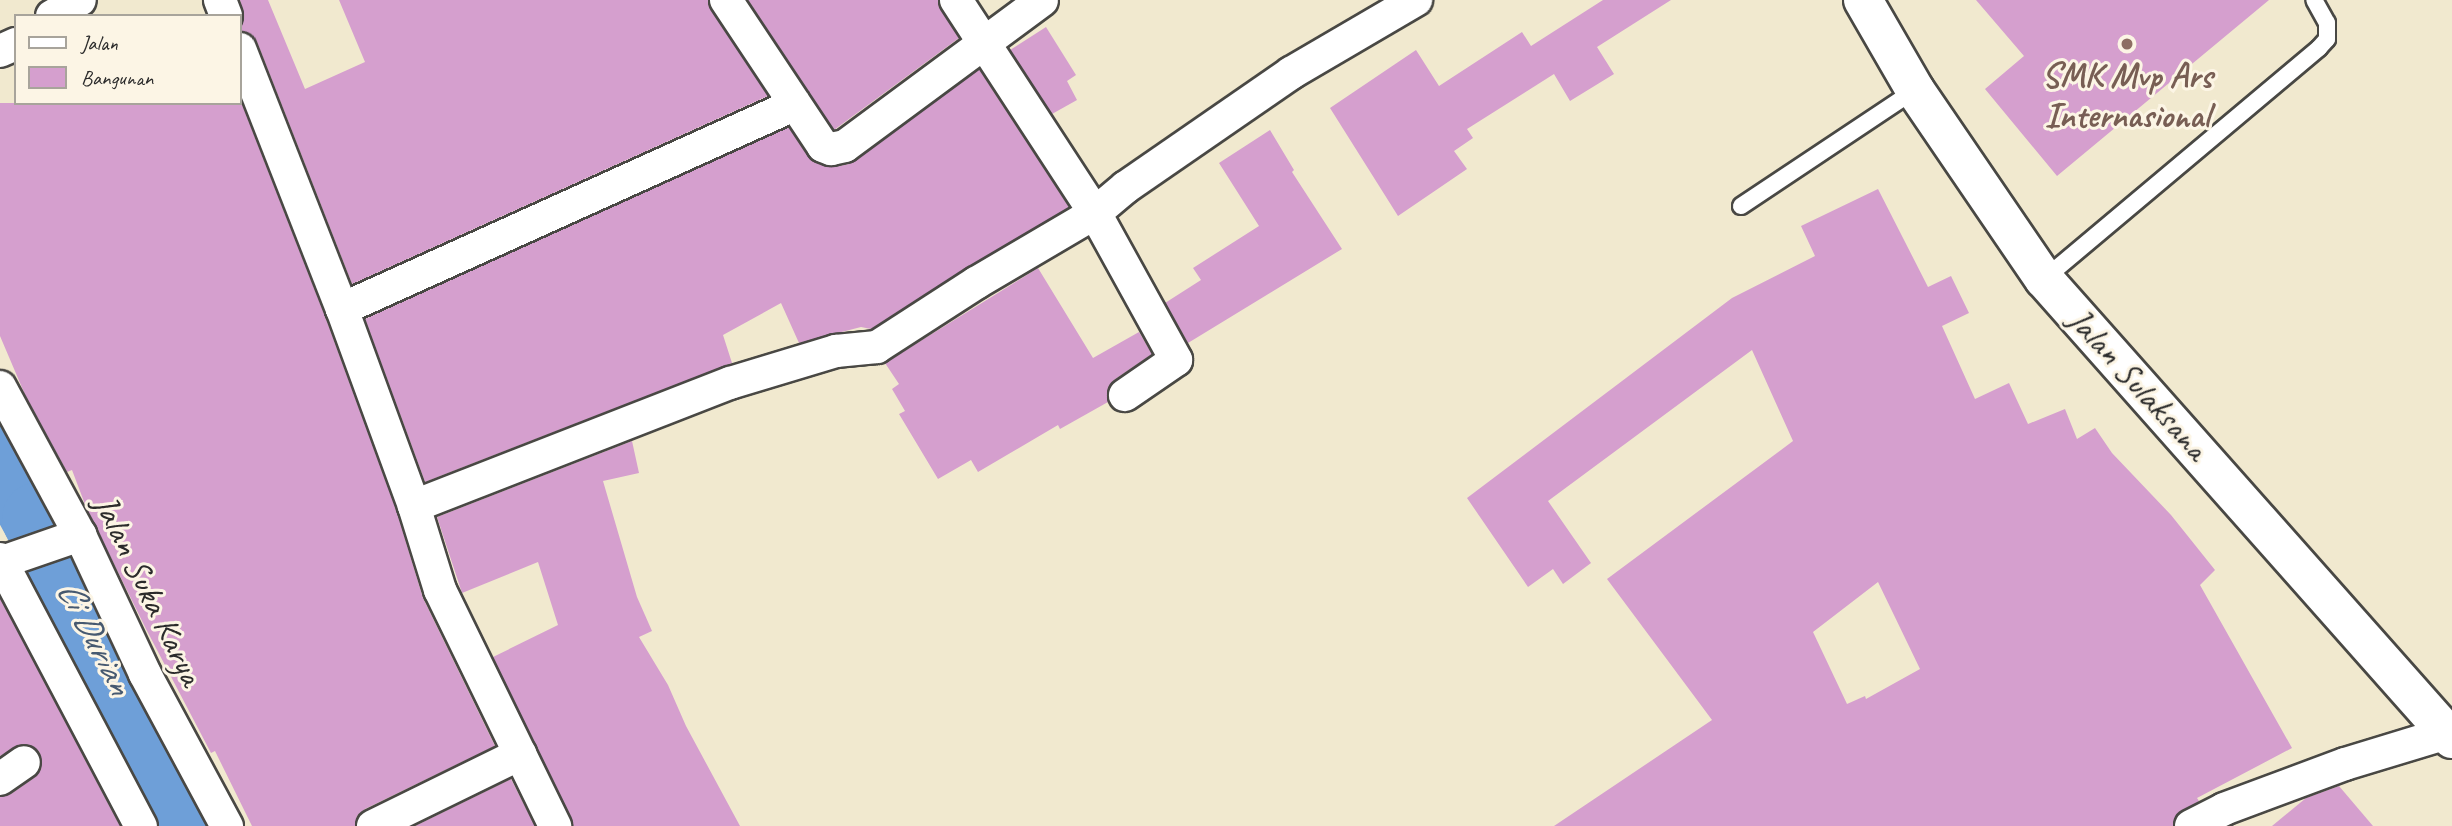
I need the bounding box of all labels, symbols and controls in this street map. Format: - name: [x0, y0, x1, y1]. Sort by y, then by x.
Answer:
- legend: [14, 14, 242, 105]
- text: Jalan: [81, 30, 118, 56]
- marker: SMK Mvp Ars Internasional: [2119, 36, 2135, 52]
- place label: SMK Mvp Ars Internasional: [2042, 55, 2212, 137]
- text: Bangunan: [81, 65, 153, 91]
- street label: Jalan Sulaksana: [2059, 300, 2217, 468]
- street label: Jalan Suka Karya: [84, 489, 212, 691]
- water label: Ci Durian: [48, 573, 142, 701]

